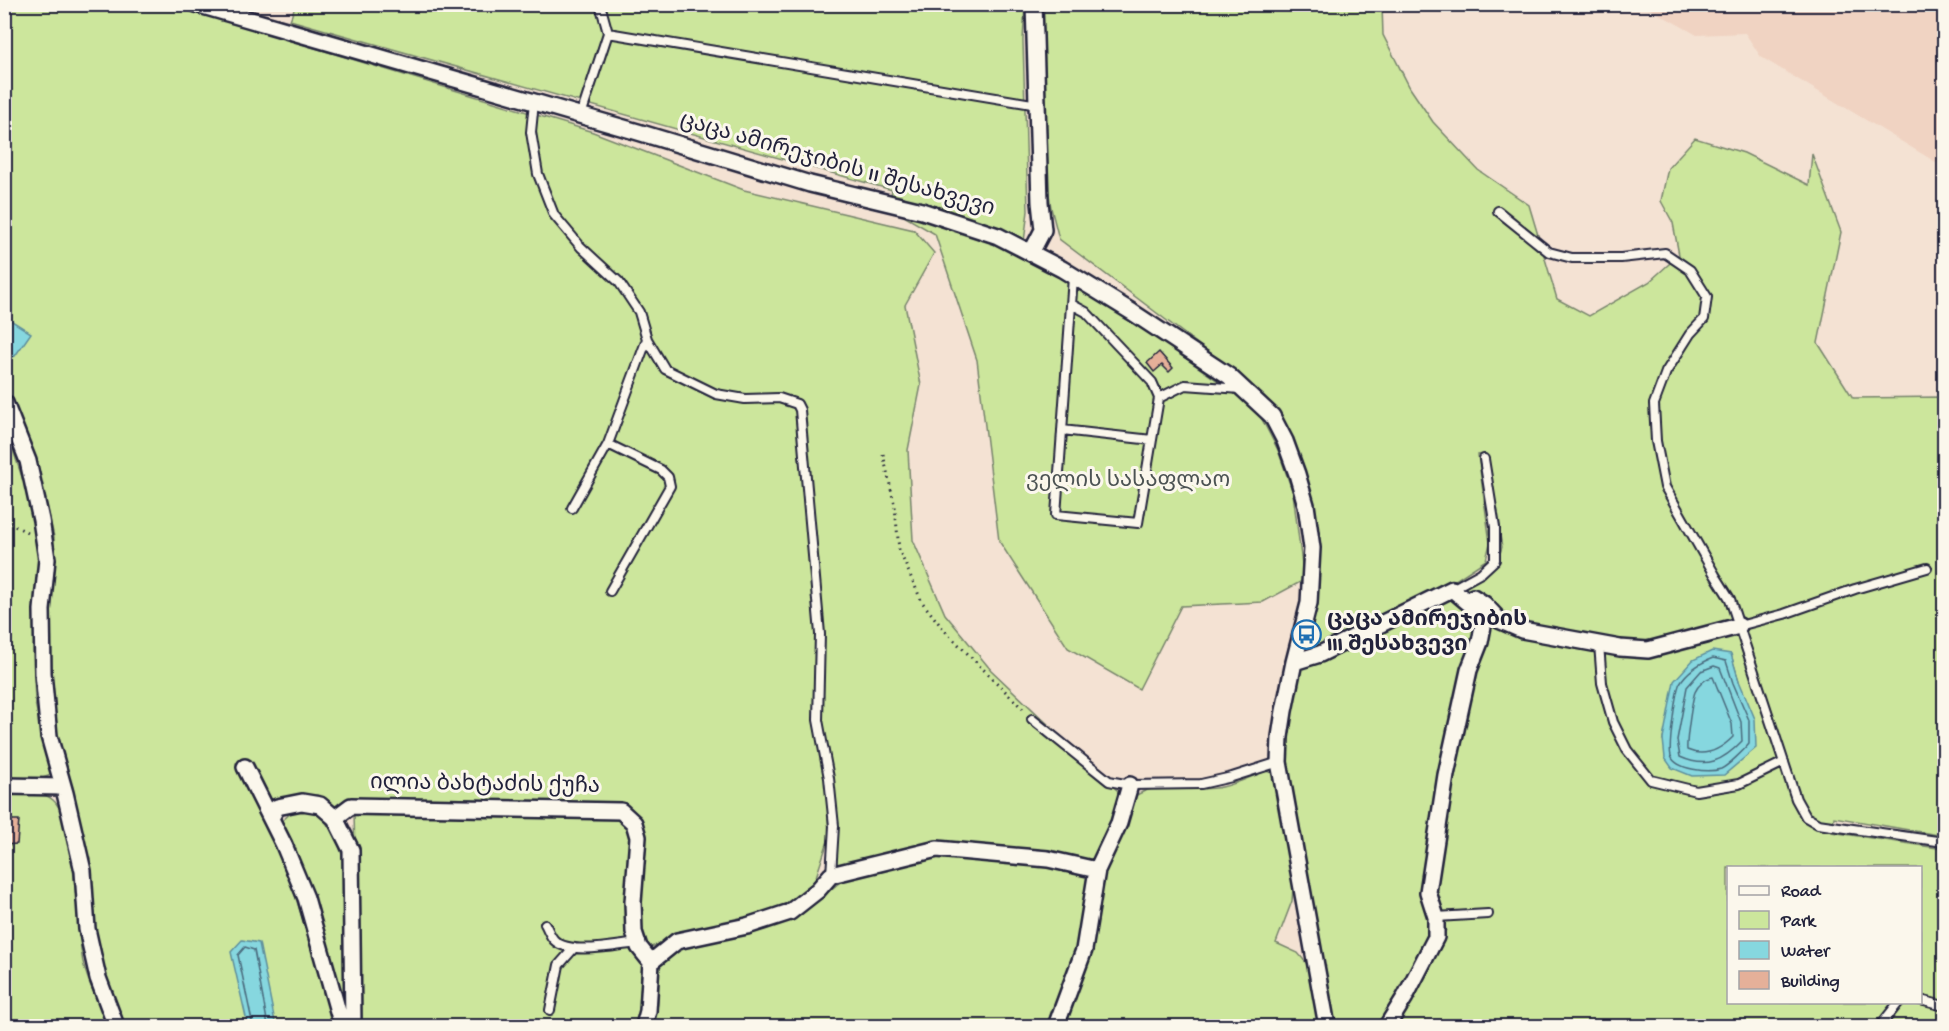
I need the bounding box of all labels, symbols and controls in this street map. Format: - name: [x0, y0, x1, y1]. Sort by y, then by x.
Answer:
- street label: ცაცა ამირეჯიბის II შესახვევი: [677, 109, 997, 223]
- park label: ველის სასაფლაო: [1026, 469, 1230, 495]
- place label: ცაცა ამირეჯიბის III შესახვევი: [1327, 608, 1527, 659]
- bus stop icon: ცაცა ამირეჯიბის III შესახვევი: [1290, 618, 1322, 650]
- street label: ილია ბახტაძის ქუჩა: [370, 771, 600, 801]
- legend: [1727, 866, 1922, 1004]
- text: Road: [1781, 882, 1822, 903]
- text: Park: [1780, 912, 1817, 933]
- text: Water: [1781, 942, 1831, 963]
- text: Building: [1780, 972, 1840, 993]

